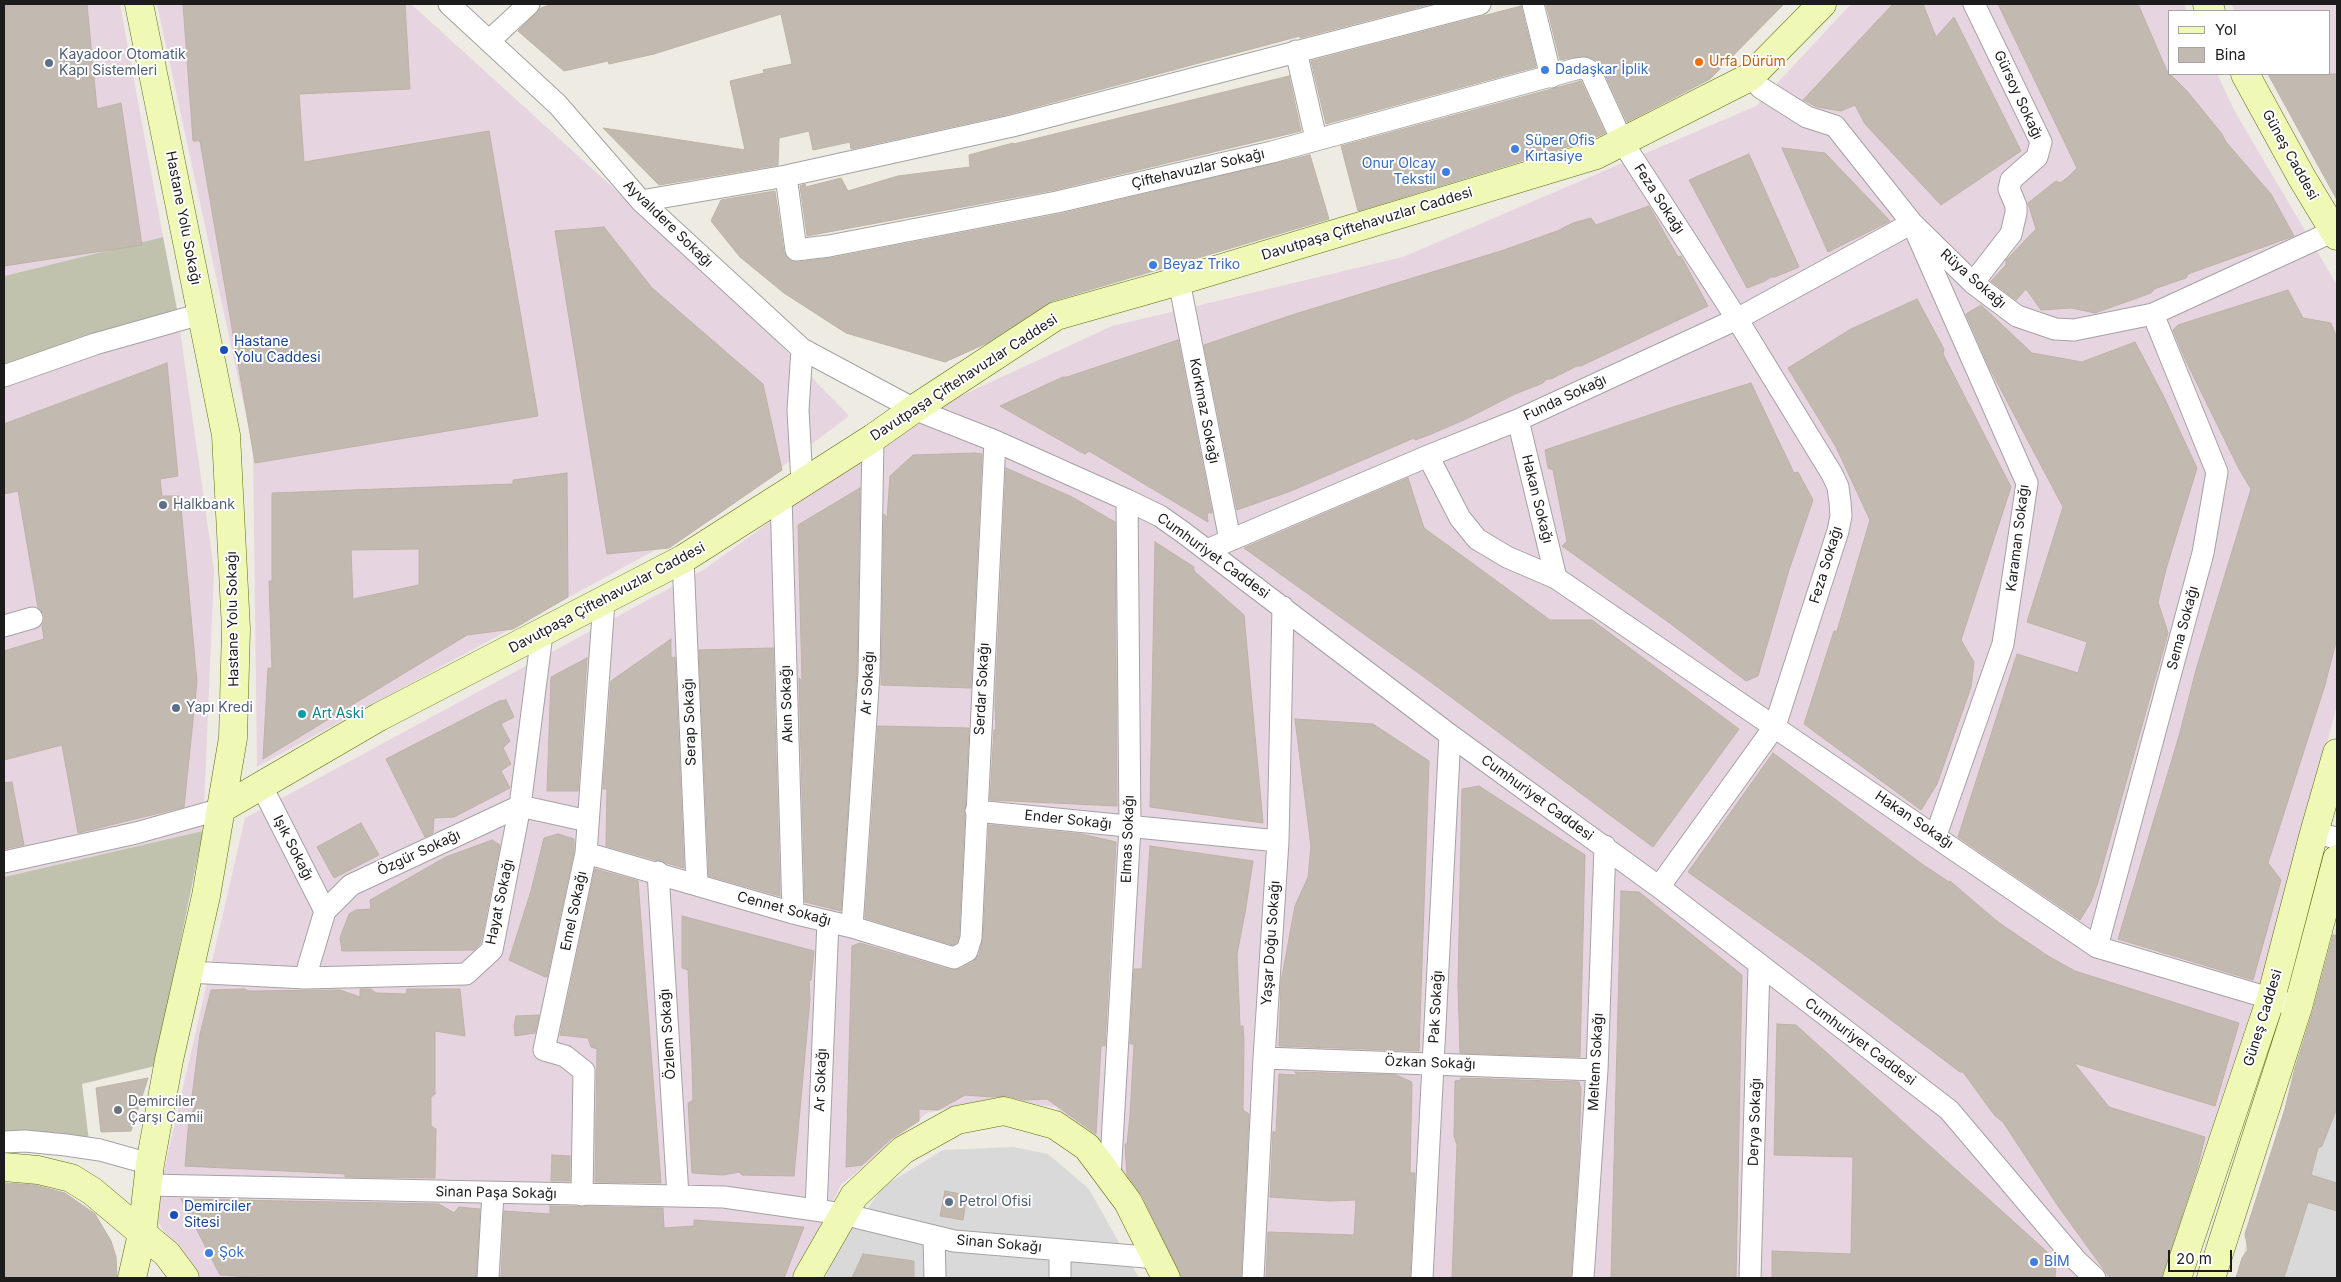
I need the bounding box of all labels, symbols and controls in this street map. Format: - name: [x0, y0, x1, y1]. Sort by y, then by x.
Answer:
- legend: [2168, 10, 2331, 75]
- text: Yol: [2215, 20, 2237, 39]
- text: Bina: [2215, 45, 2246, 64]
- place label: Kayadoor Otomatik Kapı Sistemleri: [59, 47, 186, 80]
- street label: Gürsoy Sokağı: [1990, 48, 2046, 142]
- place label: Urfa Dürüm: [1709, 54, 1786, 70]
- marker: Urfa Dürüm: [1693, 56, 1705, 68]
- marker: Kayadoor Otomatik Kapı Sistemleri: [43, 57, 55, 69]
- place label: Dadaşkar İplik: [1555, 62, 1648, 78]
- marker: Dadaşkar İplik: [1539, 64, 1551, 76]
- street label: Güneş Caddesi: [2258, 107, 2322, 203]
- place label: Süper Ofis Kırtasiye: [1525, 133, 1595, 166]
- marker: Süper Ofis Kırtasiye: [1509, 143, 1521, 155]
- street label: Çiftehavuzlar Sokağı: [1130, 146, 1266, 192]
- street label: Hastane Yolu Sokağı: [162, 150, 204, 286]
- place label: Onur Olcay Tekstil: [1362, 156, 1436, 188]
- street label: Feza Sokağı: [1630, 161, 1688, 237]
- marker: Onur Olcay Tekstil: [1440, 166, 1452, 178]
- street label: Ayvalıdere Sokağı: [620, 177, 716, 271]
- street label: Davutpaşa Çiftehavuzlar Caddesi: [1260, 184, 1474, 264]
- street label: Rüya Sokağı: [1937, 246, 2009, 312]
- place label: Beyaz Triko: [1163, 257, 1240, 273]
- marker: Beyaz Triko: [1147, 259, 1159, 271]
- street label: Davutpaşa Çiftehavuzlar Caddesi: [867, 311, 1061, 445]
- place label: Hastane Yolu Caddesi: [234, 334, 321, 367]
- marker: Hastane Yolu Caddesi: [218, 344, 230, 356]
- street label: Korkmaz Sokağı: [1186, 357, 1222, 465]
- street label: Funda Sokağı: [1521, 371, 1609, 425]
- street label: Hakan Sokağı: [1518, 453, 1556, 545]
- street label: Karaman Sokağı: [2003, 484, 2033, 592]
- place label: Halkbank: [173, 497, 235, 513]
- marker: Halkbank: [157, 499, 169, 511]
- street label: Cumhuriyet Caddesi: [1154, 510, 1272, 602]
- street label: Feza Sokağı: [1806, 524, 1846, 606]
- street label: Davutpaşa Çiftehavuzlar Caddesi: [506, 539, 708, 657]
- street label: Hastane Yolu Sokağı: [223, 551, 243, 687]
- street label: Sema Sokağı: [2164, 584, 2202, 672]
- street label: Serdar Sokağı: [971, 642, 993, 736]
- street label: Ar Sokağı: [858, 651, 878, 715]
- street label: Akın Sokağı: [777, 665, 797, 743]
- street label: Serap Sokağı: [680, 678, 700, 766]
- place label: Yapı Kredi: [186, 700, 253, 716]
- marker: Yapı Kredi: [170, 702, 182, 714]
- place label: Art Aski: [312, 706, 364, 722]
- marker: Art Aski: [296, 708, 308, 720]
- street label: Cumhuriyet Caddesi: [1478, 752, 1596, 844]
- street label: Hakan Sokağı: [1872, 788, 1956, 852]
- street label: Elmas Sokağı: [1118, 795, 1138, 883]
- street label: Ender Sokağı: [1024, 807, 1112, 833]
- street label: Işık Sokağı: [269, 813, 317, 883]
- street label: Özgür Sokağı: [375, 827, 463, 879]
- street label: Hayat Sokağı: [483, 858, 517, 946]
- street label: Emel Sokağı: [557, 870, 591, 952]
- street label: Yaşar Doğu Sokağı: [1258, 880, 1284, 1006]
- street label: Cennet Sokağı: [735, 888, 833, 930]
- street label: Güneş Caddesi: [2240, 967, 2286, 1069]
- street label: Pak Sokağı: [1426, 970, 1446, 1044]
- street label: Özlem Sokağı: [656, 988, 680, 1080]
- street label: Cumhuriyet Caddesi: [1801, 995, 1919, 1089]
- street label: Meltem Sokağı: [1585, 1013, 1607, 1111]
- street label: Ar Sokağı: [811, 1048, 831, 1112]
- street label: Özkan Sokağı: [1384, 1053, 1476, 1073]
- street label: Derya Sokağı: [1745, 1078, 1765, 1166]
- place label: Demirciler Çarşı Camii: [128, 1094, 203, 1126]
- marker: Demirciler Çarşı Camii: [112, 1104, 124, 1116]
- street label: Sinan Paşa Sokağı: [435, 1184, 557, 1202]
- place label: Petrol Ofisi: [959, 1194, 1031, 1210]
- marker: Petrol Ofisi: [943, 1196, 955, 1208]
- place label: Demirciler Sitesi: [184, 1199, 251, 1232]
- marker: Demirciler Sitesi: [168, 1209, 180, 1221]
- street label: Sinan Sokağı: [956, 1232, 1042, 1256]
- scale bar: [2171, 1240, 2235, 1272]
- place label: Şok: [219, 1245, 244, 1261]
- marker: Şok: [203, 1247, 215, 1259]
- text: 20 m: [2176, 1249, 2212, 1268]
- place label: BİM: [2044, 1254, 2070, 1270]
- marker: BİM: [2028, 1256, 2040, 1268]

